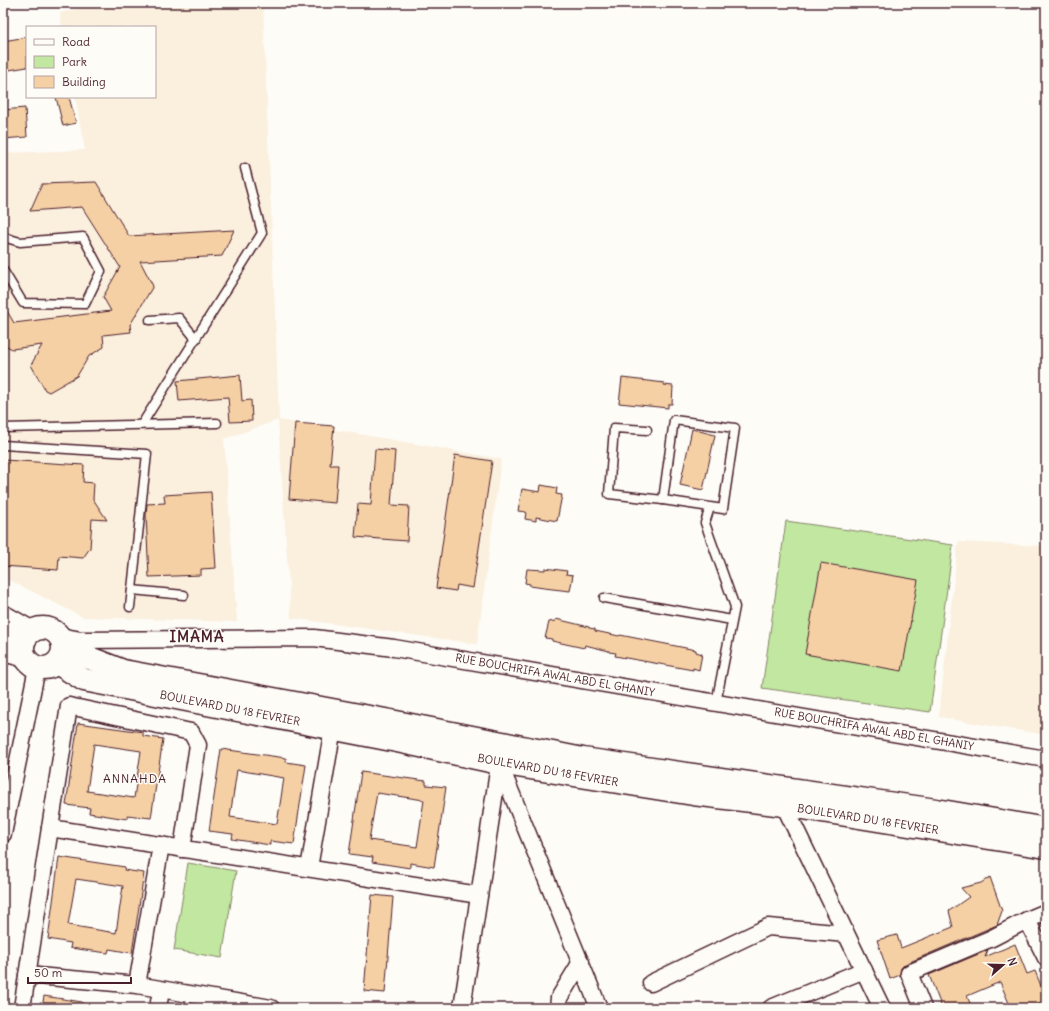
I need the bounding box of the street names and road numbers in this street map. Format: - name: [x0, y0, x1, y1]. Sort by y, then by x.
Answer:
- street label: RUE BOUCHRIFA AWAL ABD EL GHANIY: [454, 651, 656, 699]
- street label: BOULEVARD DU 18 FEVRIER: [159, 688, 301, 728]
- street label: RUE BOUCHRIFA AWAL ABD EL GHANIY: [773, 705, 975, 753]
- street label: BOULEVARD DU 18 FEVRIER: [476, 751, 620, 789]
- street label: BOULEVARD DU 18 FEVRIER: [796, 801, 940, 837]

